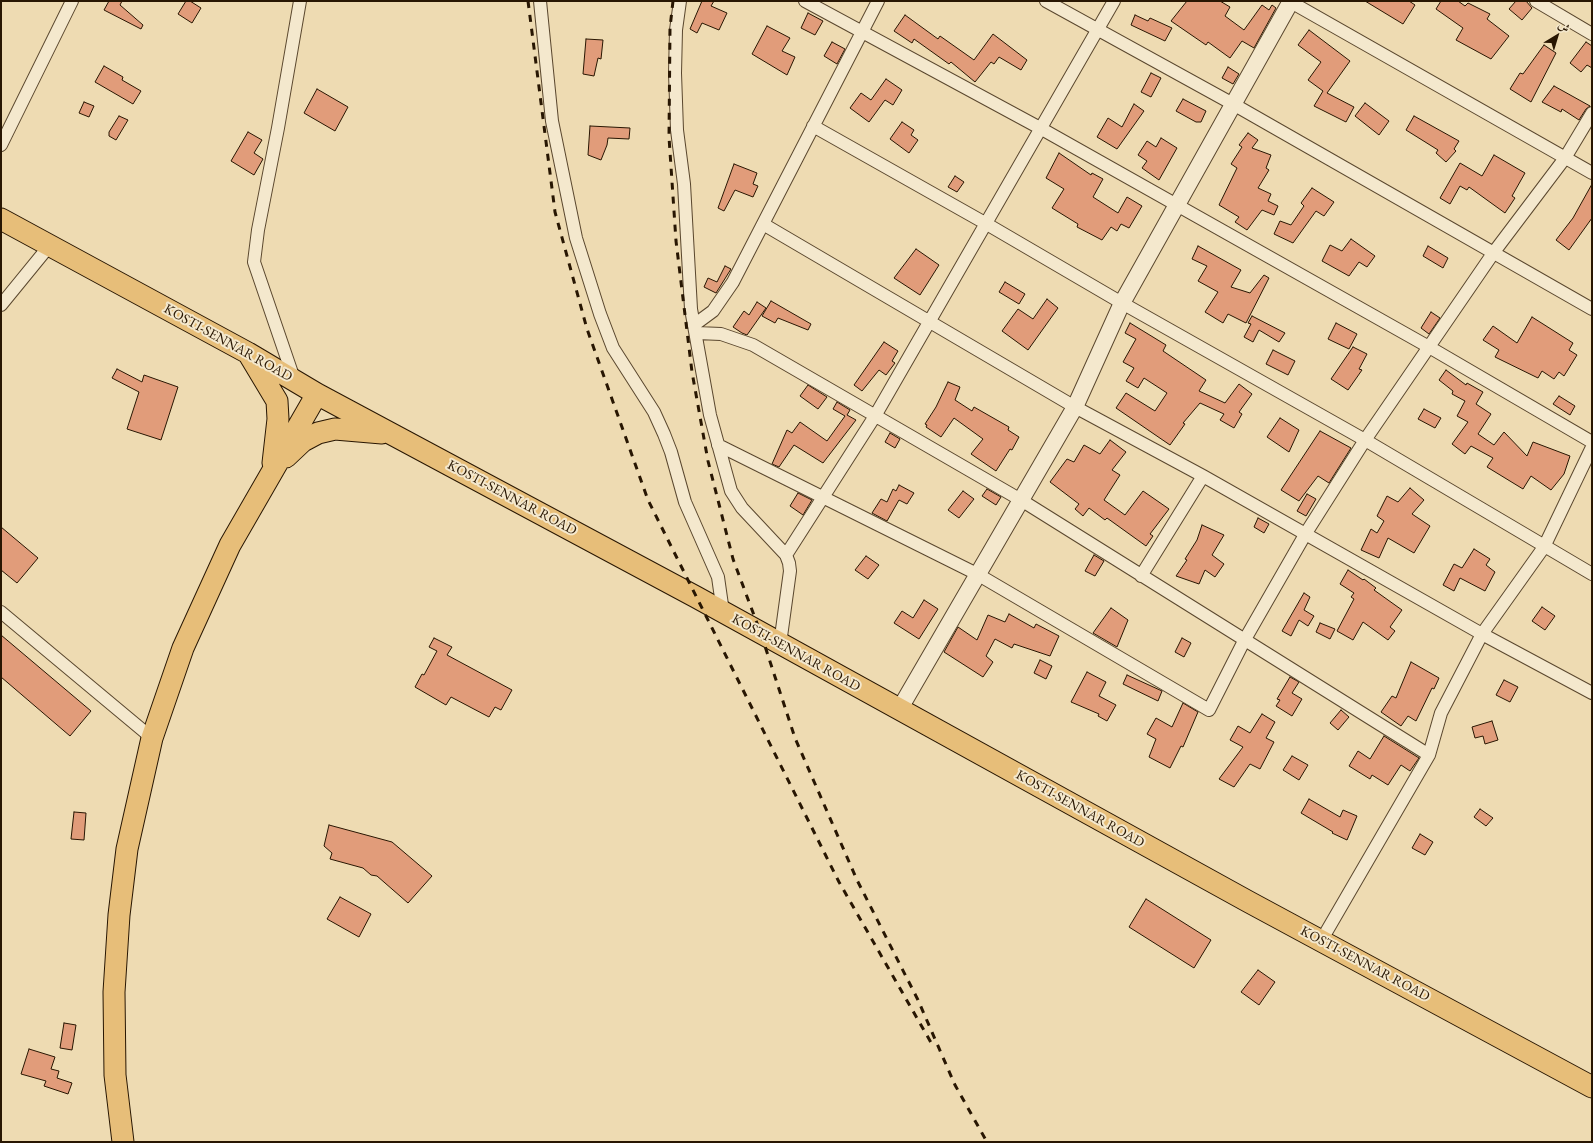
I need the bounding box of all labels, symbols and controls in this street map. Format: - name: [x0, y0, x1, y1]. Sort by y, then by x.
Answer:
- north arrow: [1537, 16, 1577, 56]
- text: ش: [1556, 18, 1573, 35]
- street label: KOSTI-SENNAR ROAD: [161, 301, 295, 385]
- street label: KOSTI-SENNAR ROAD: [444, 457, 580, 539]
- street label: KOSTI-SENNAR ROAD: [729, 611, 863, 695]
- street label: KOSTI-SENNAR ROAD: [1013, 767, 1147, 851]
- street label: KOSTI-SENNAR ROAD: [1297, 923, 1433, 1005]

